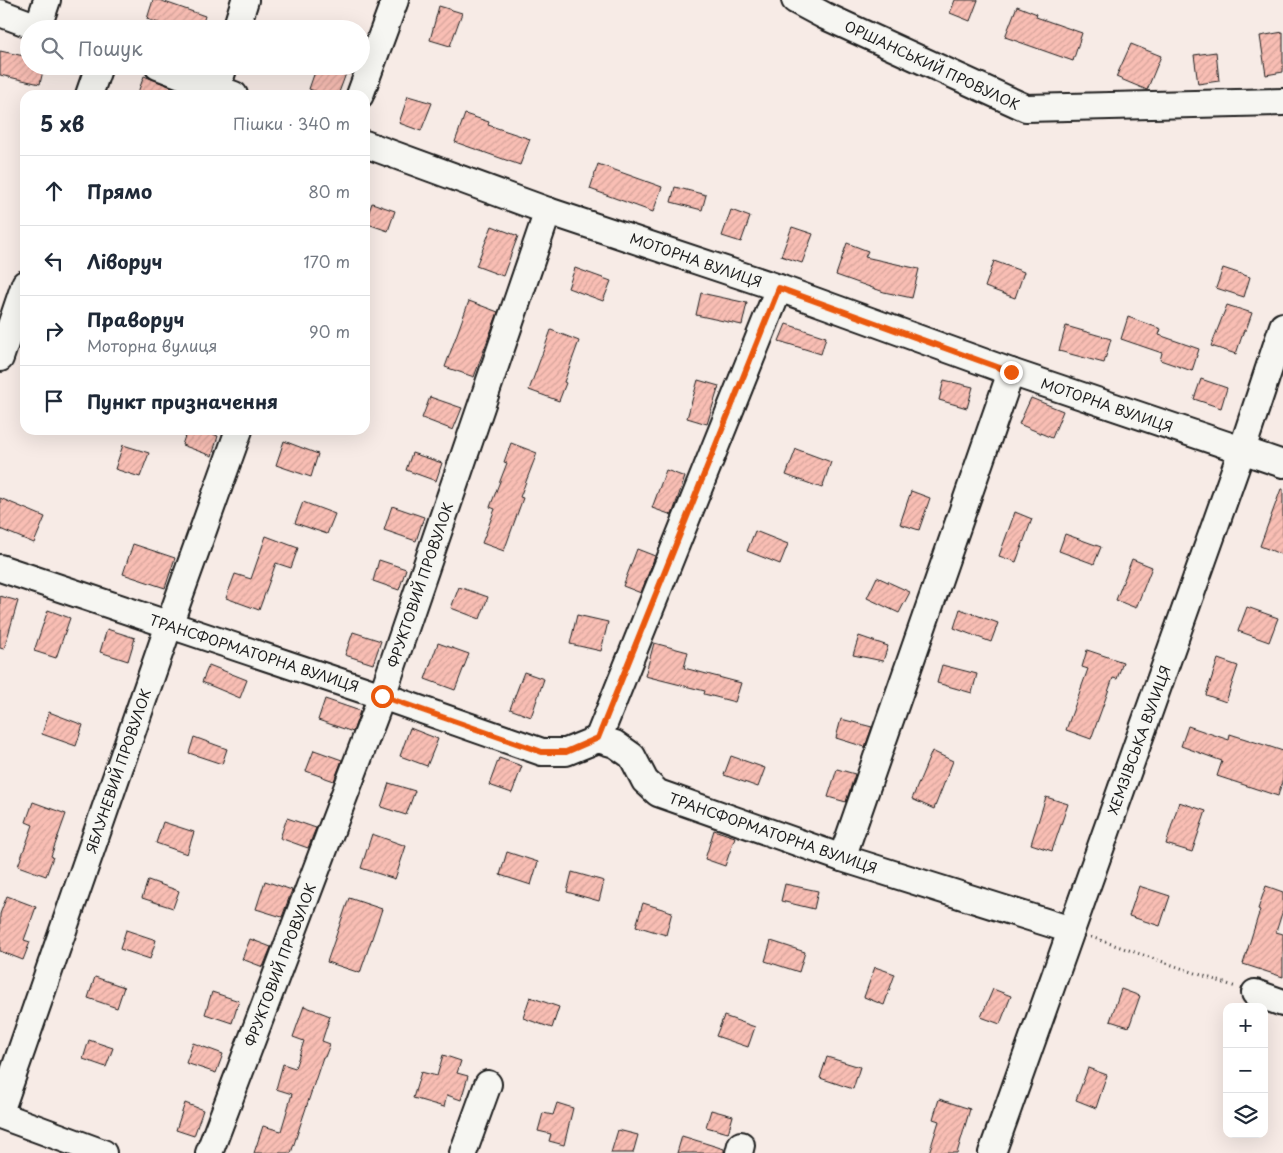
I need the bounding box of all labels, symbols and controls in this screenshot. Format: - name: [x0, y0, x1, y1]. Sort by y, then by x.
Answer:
- street label: ОРШАНСЬКИЙ ПРОВУЛОК: [841, 15, 1023, 115]
- search box: [20, 20, 370, 75]
- icon: search: [38, 34, 66, 62]
- text: Пошук: [78, 34, 143, 62]
- text: 5 хв: [40, 107, 84, 139]
- text: Пішки · 340 m: [233, 111, 350, 135]
- icon: ahead: [40, 177, 68, 205]
- text: Прямо: [87, 177, 152, 205]
- text: 80 m: [308, 179, 350, 203]
- street label: МОТОРНА ВУЛИЦЯ: [627, 228, 765, 292]
- icon: left: [40, 247, 68, 275]
- text: Ліворуч: [87, 247, 163, 275]
- text: 170 m: [304, 249, 350, 273]
- text: Праворуч: [87, 305, 184, 333]
- icon: right: [40, 317, 68, 345]
- text: 90 m: [309, 319, 350, 343]
- text: Моторна вулиця: [87, 333, 218, 357]
- route end: [1000, 361, 1023, 384]
- street label: МОТОРНА ВУЛИЦЯ: [1038, 373, 1176, 437]
- icon: arrive: [40, 387, 68, 415]
- text: Пункт призначення: [87, 387, 278, 415]
- street label: ФРУКТОВИЙ ПРОВУЛОК: [382, 500, 458, 670]
- street label: ТРАНСФОРМАТОРНА ВУЛИЦЯ: [146, 609, 362, 697]
- street label: ХЕМЗІВСЬКА ВУЛИЦЯ: [1102, 662, 1176, 818]
- route start: [371, 685, 394, 708]
- street label: ЯБЛУНЕВИЙ ПРОВУЛОК: [80, 686, 156, 856]
- street label: ТРАНСФОРМАТОРНА ВУЛИЦЯ: [666, 787, 880, 879]
- street label: ФРУКТОВИЙ ПРОВУЛОК: [239, 880, 321, 1050]
- map controls: [1223, 1003, 1268, 1138]
- button: +: [1223, 1003, 1268, 1048]
- button: −: [1223, 1048, 1268, 1093]
- button: layers: [1223, 1093, 1268, 1138]

